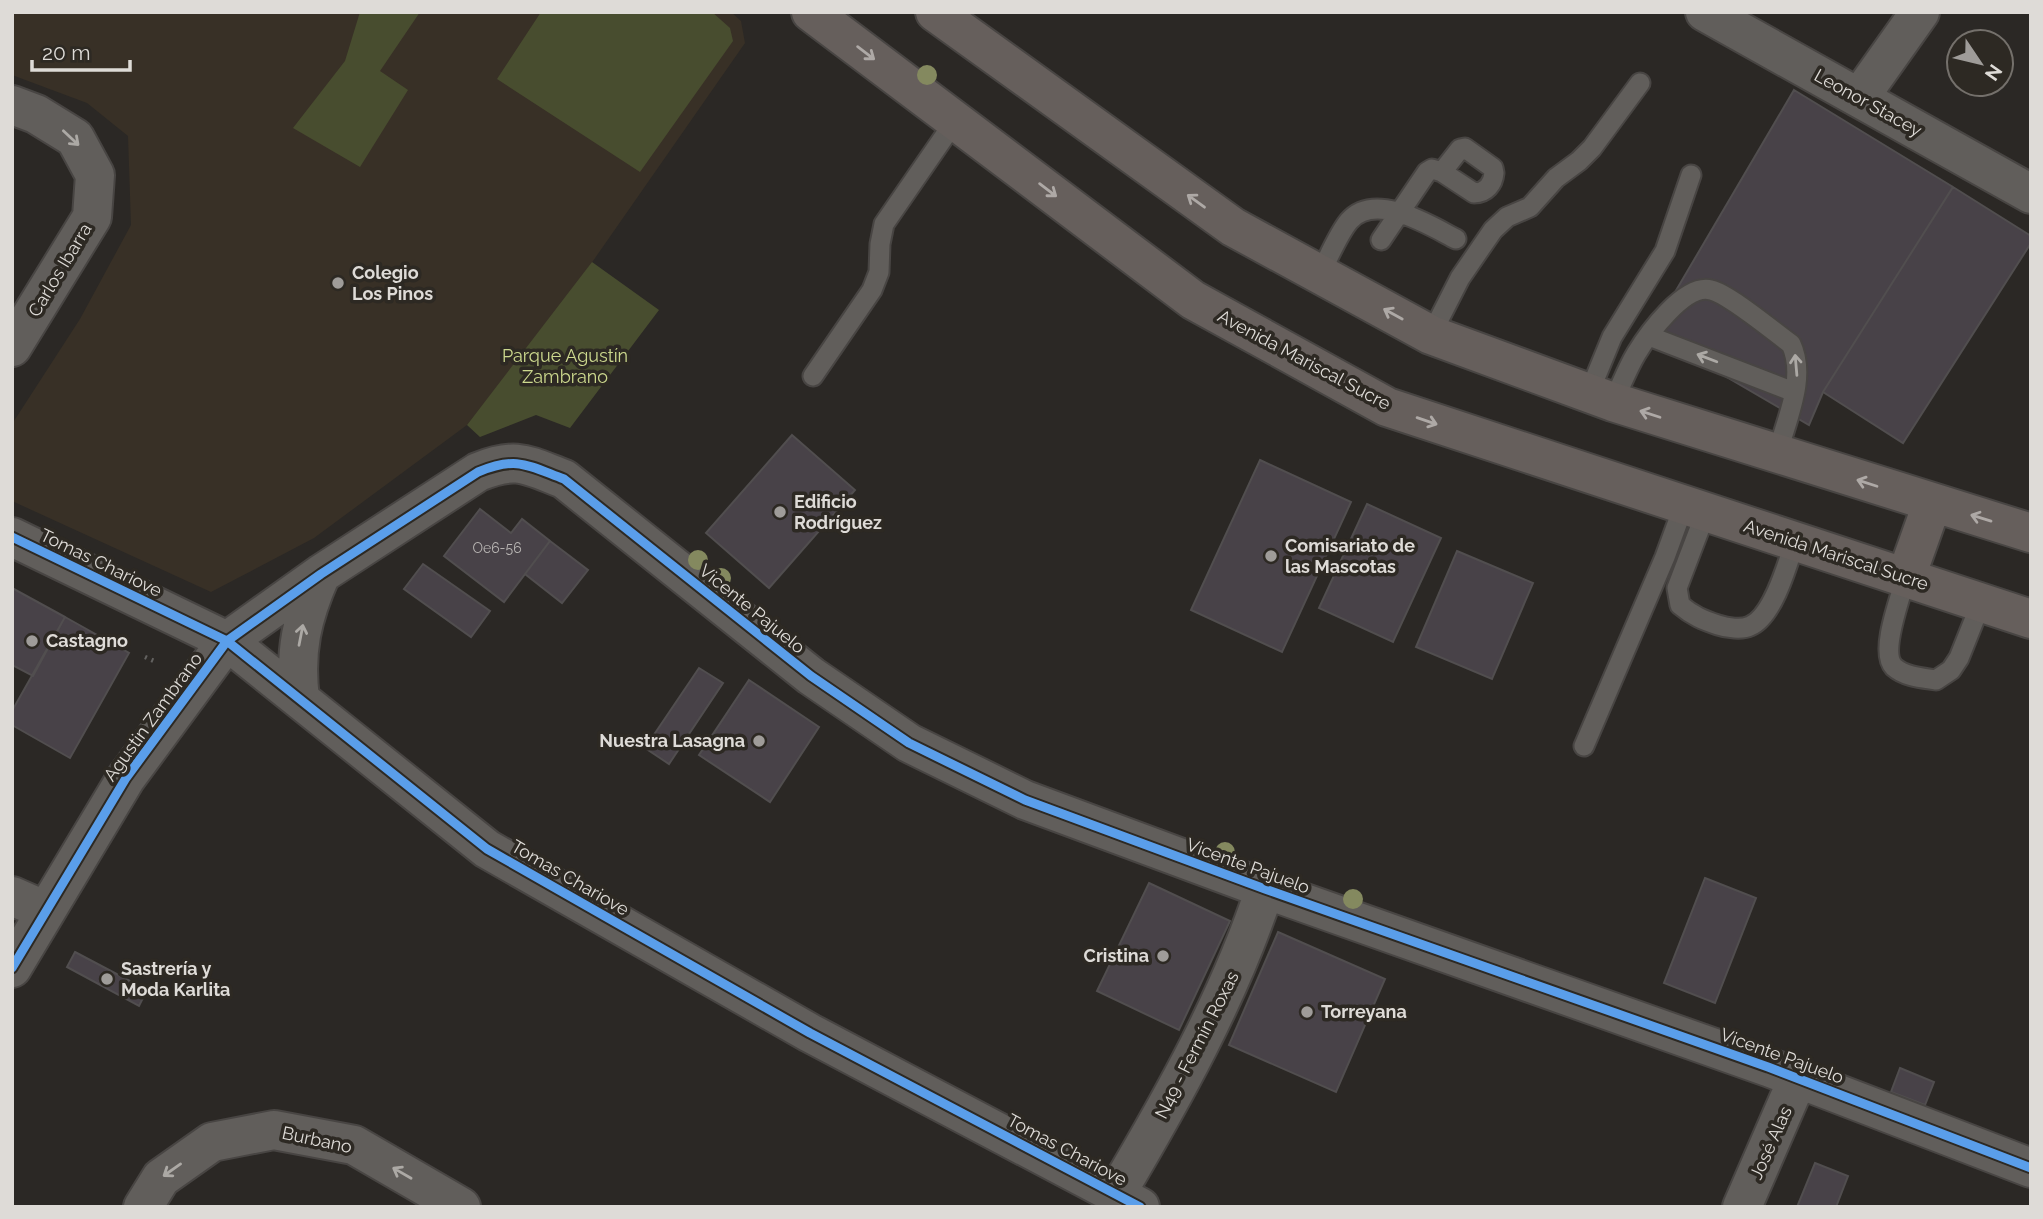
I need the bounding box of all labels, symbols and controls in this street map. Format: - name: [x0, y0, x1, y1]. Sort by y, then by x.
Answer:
- scale bar: [32, 28, 130, 72]
- north arrow: [1945, 28, 2015, 98]
- text: 20 m: [42, 40, 90, 65]
- one-way arrow: [856, 46, 875, 61]
- text: N: [1981, 61, 2007, 85]
- street label: Leonor Stacey: [1811, 64, 1926, 141]
- one-way arrow: [62, 130, 80, 146]
- one-way arrow: [1038, 183, 1056, 198]
- one-way arrow: [1187, 194, 1206, 208]
- street label: Carlos Ibarra: [23, 219, 96, 320]
- place label: Colegio Los Pinos: [352, 262, 433, 304]
- marker: Colegio Los Pinos: [330, 275, 346, 291]
- street label: Avenida Mariscal Sucre: [1214, 305, 1395, 414]
- one-way arrow: [1383, 307, 1404, 321]
- park label: Parque Agustín Zambrano: [502, 345, 628, 387]
- one-way arrow: [1697, 351, 1719, 364]
- one-way arrow: [1789, 354, 1802, 377]
- one-way arrow: [1639, 407, 1661, 420]
- one-way arrow: [1415, 416, 1437, 428]
- one-way arrow: [1856, 476, 1878, 489]
- place label: Edificio Rodríguez: [794, 491, 882, 533]
- marker: Edificio Rodríguez: [772, 504, 788, 520]
- one-way arrow: [1971, 511, 1993, 524]
- street label: Avenida Mariscal Sucre: [1741, 515, 1931, 594]
- street label: Tomas Chariove: [37, 524, 166, 601]
- place label: Comisariato de las Mascotas: [1285, 535, 1415, 577]
- house number: Oe6-56: [472, 540, 522, 556]
- marker: Comisariato de las Mascotas: [1263, 548, 1279, 564]
- street label: Vicente Pajuelo: [695, 560, 810, 658]
- one-way arrow: [294, 624, 308, 647]
- place label: Castagno: [46, 630, 128, 651]
- marker: Castagno: [24, 633, 40, 649]
- street label: Agustin Zambrano: [99, 648, 206, 785]
- place label: Nuestra Lasagna: [599, 730, 745, 751]
- marker: Nuestra Lasagna: [751, 733, 767, 749]
- street label: Vicente Pajuelo: [1184, 833, 1313, 898]
- street label: Tomas Chariove: [508, 835, 633, 920]
- place label: Cristina: [1084, 945, 1149, 966]
- marker: Cristina: [1155, 948, 1171, 964]
- place label: Sastrería y Moda Karlita: [121, 958, 230, 1000]
- street label: N49 - Fermín Roxas: [1150, 967, 1243, 1122]
- marker: Sastrería y Moda Karlita: [99, 971, 115, 987]
- place label: Torreyana: [1321, 1001, 1407, 1022]
- marker: Torreyana: [1299, 1004, 1315, 1020]
- street label: Vicente Pajuelo: [1718, 1023, 1847, 1088]
- street label: José Alas: [1745, 1103, 1796, 1183]
- street label: Tomas Chariove: [1004, 1109, 1131, 1190]
- street label: Burbano: [280, 1122, 354, 1157]
- one-way arrow: [163, 1163, 182, 1177]
- one-way arrow: [392, 1166, 412, 1180]

